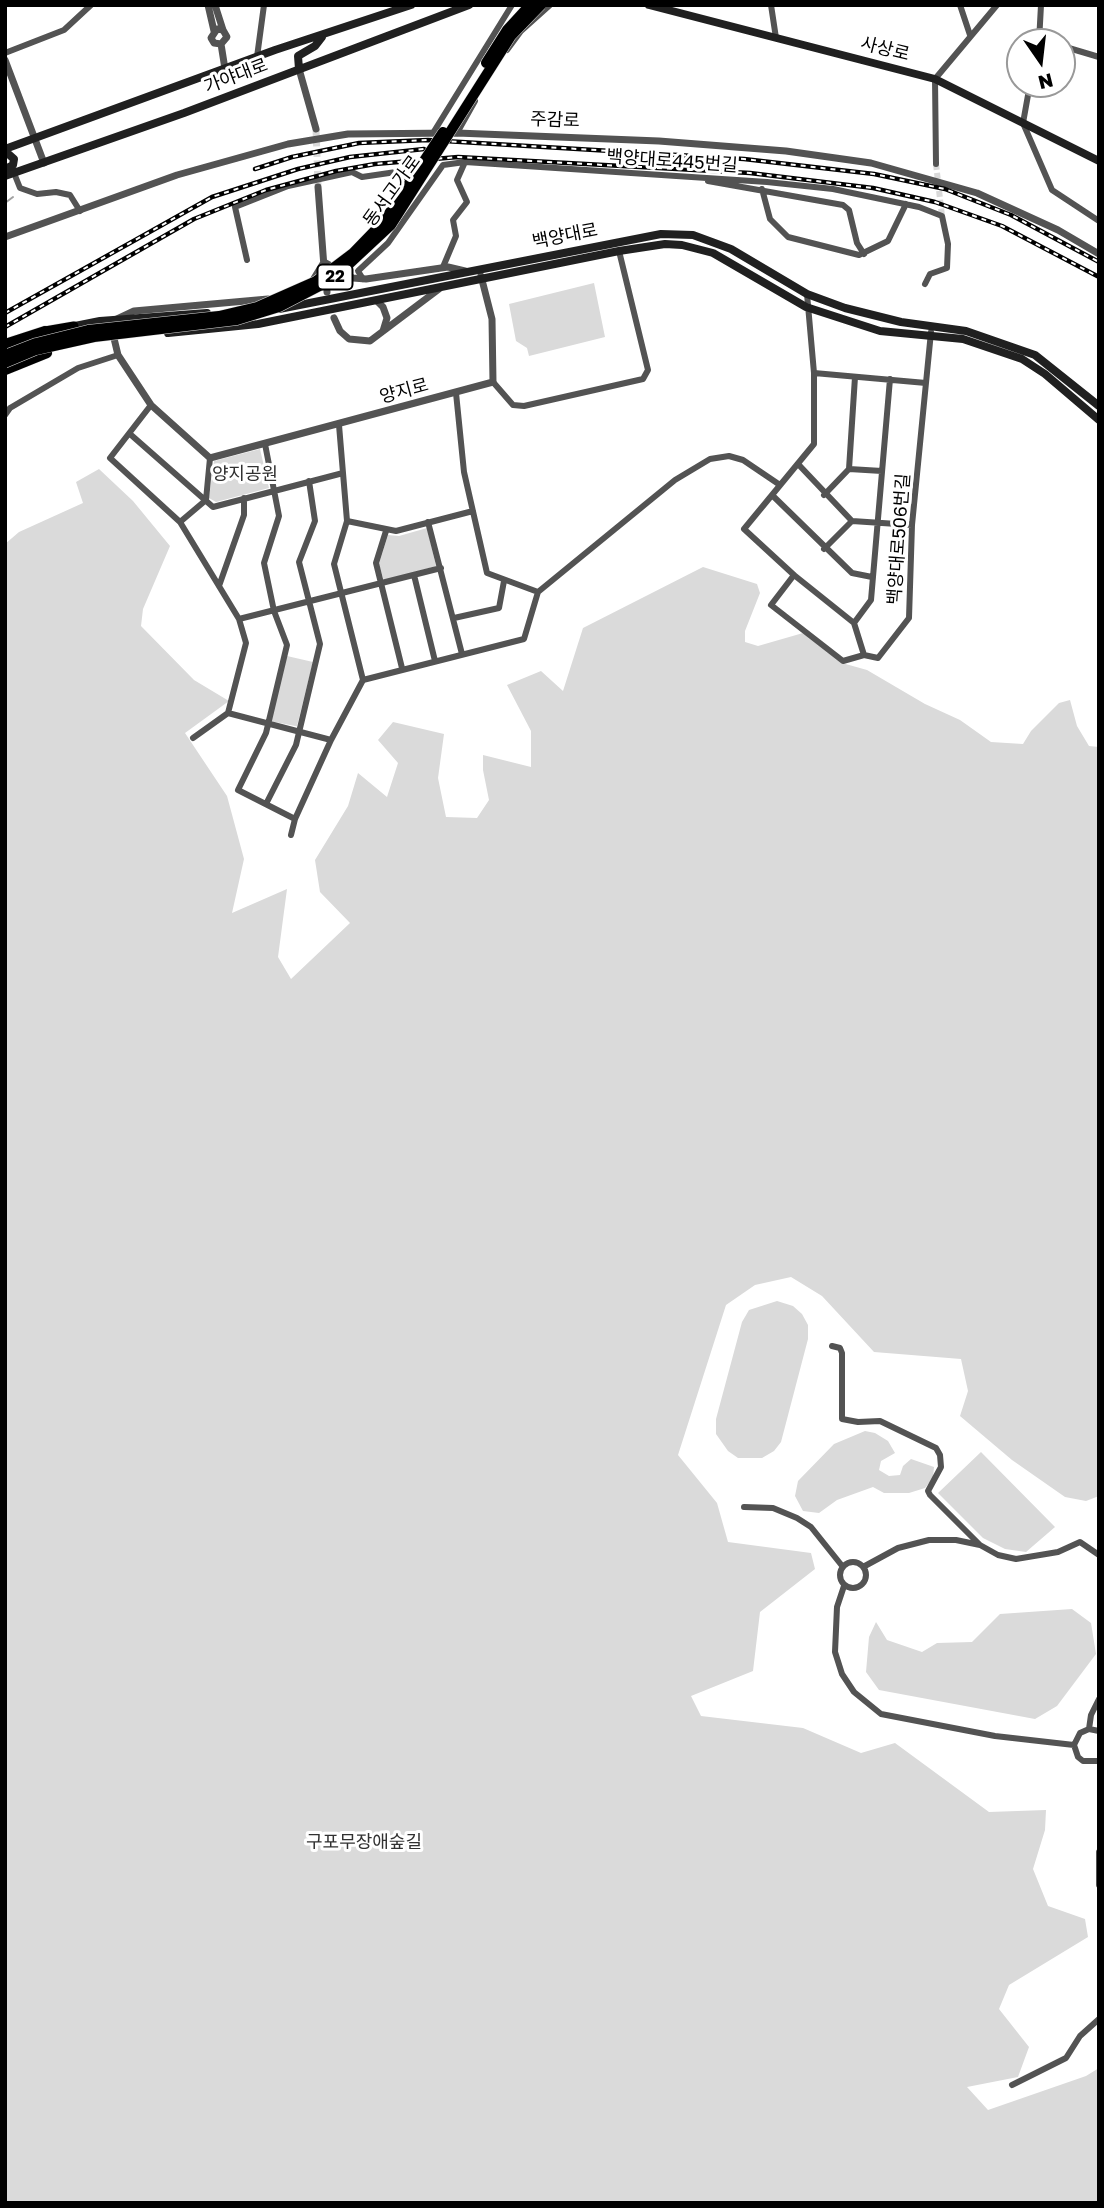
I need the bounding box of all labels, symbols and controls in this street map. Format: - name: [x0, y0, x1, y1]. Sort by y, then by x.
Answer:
- north arrow: [1006, 28, 1076, 98]
- street label: 사상로: [858, 33, 912, 65]
- street label: 가야대로: [201, 54, 271, 98]
- text: N: [1036, 69, 1056, 95]
- street label: 주감로: [530, 108, 580, 132]
- street label: 백양대로445번길: [606, 146, 738, 176]
- street label: 동서고가로: [359, 151, 425, 231]
- street label: 백양대로: [530, 219, 600, 253]
- road number: 22: [318, 264, 352, 290]
- street label: 양지로: [377, 374, 431, 408]
- park label: 양지공원: [212, 463, 278, 485]
- street label: 백양대로506번길: [884, 472, 914, 606]
- park label: 구포무장애숲길: [306, 1831, 422, 1853]

